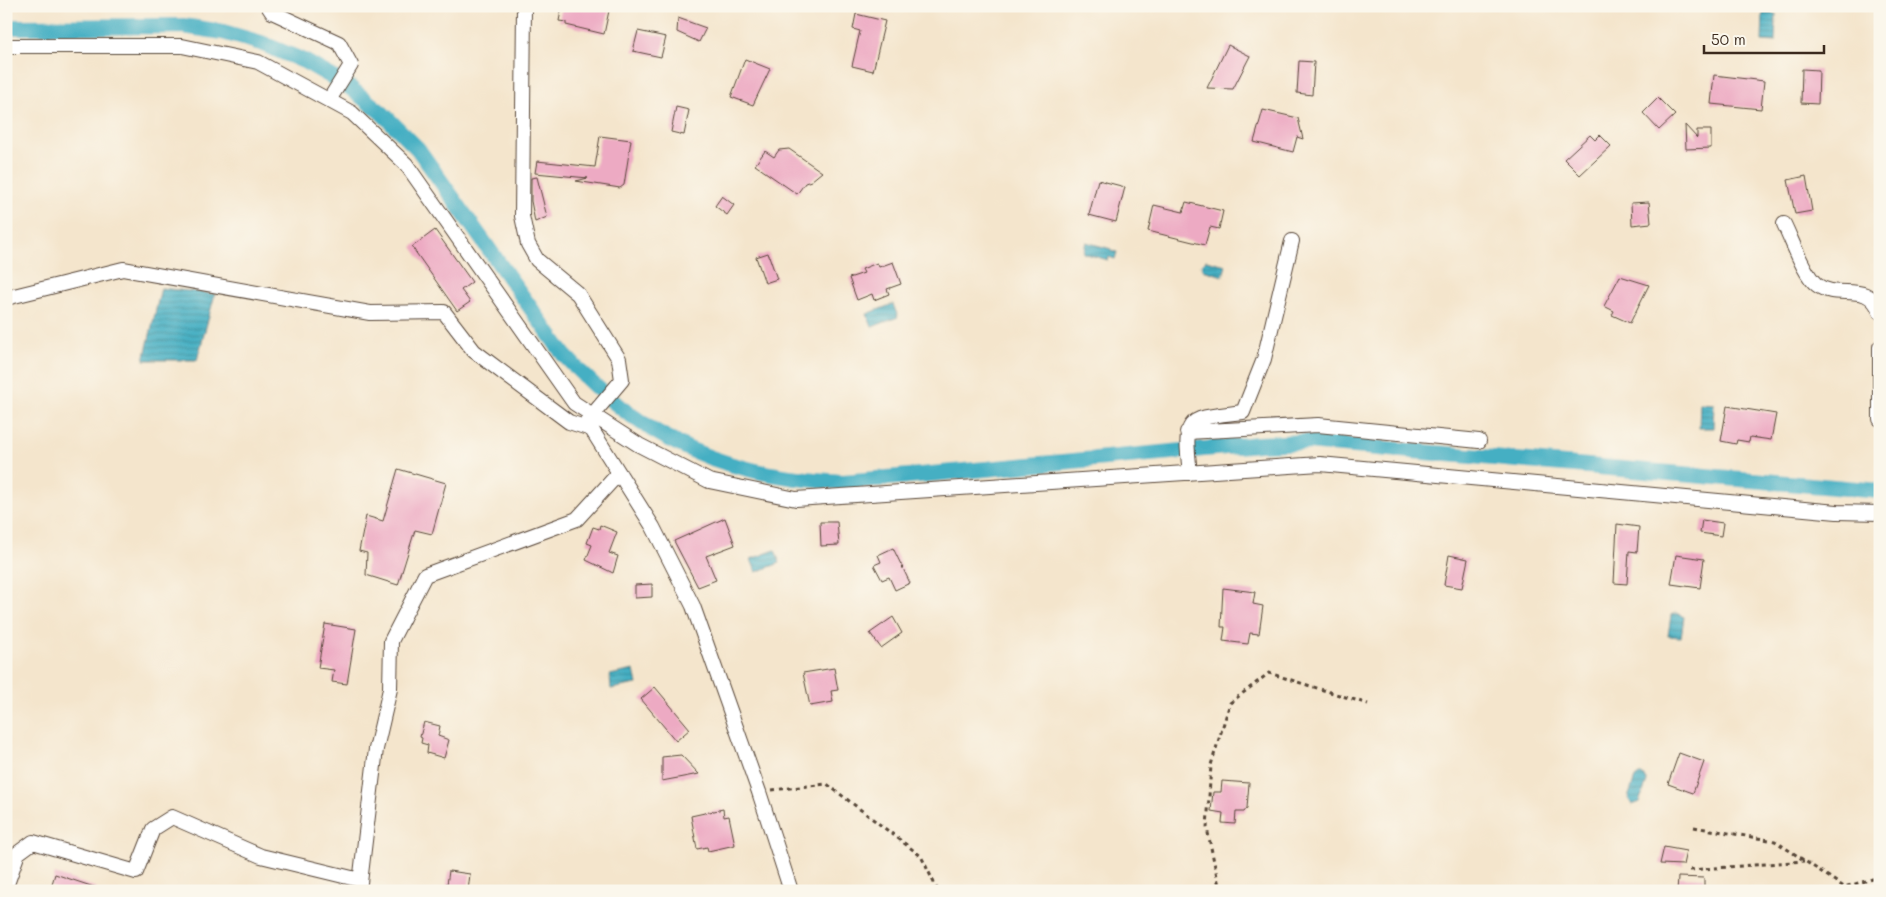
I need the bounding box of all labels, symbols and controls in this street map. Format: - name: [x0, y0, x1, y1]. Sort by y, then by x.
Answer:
- scale bar: [1704, 22, 1824, 54]
- text: 50 m: [1711, 29, 1746, 49]

